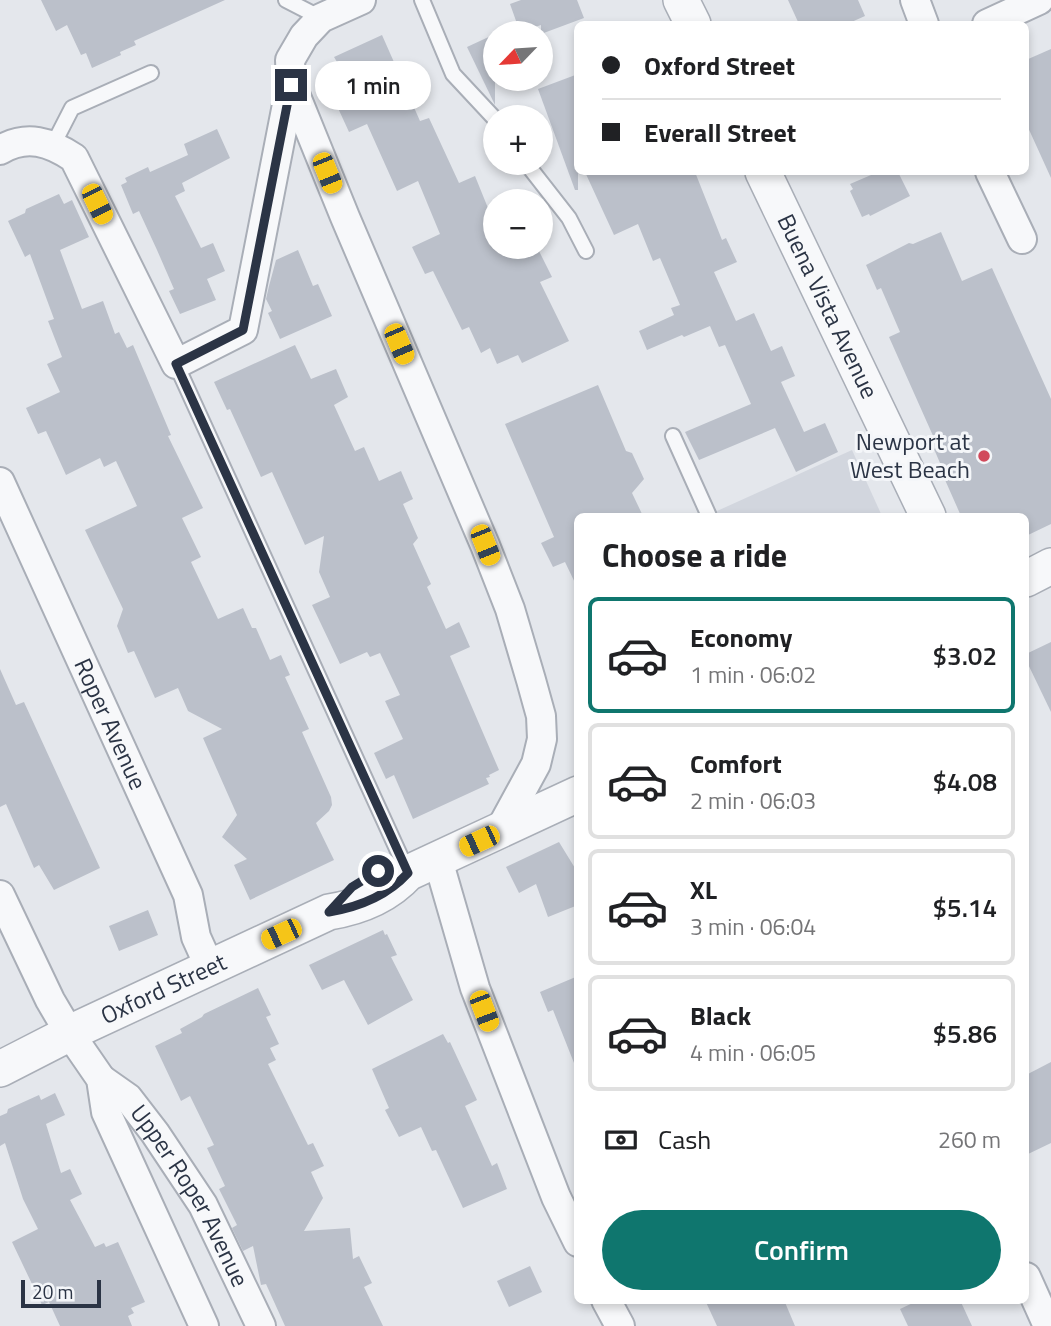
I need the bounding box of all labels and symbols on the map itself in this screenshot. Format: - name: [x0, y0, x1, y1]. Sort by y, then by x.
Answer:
- north arrow: [483, 21, 553, 91]
- callout: 1 min: [316, 60, 431, 110]
- route end: [275, 69, 307, 101]
- car: [310, 150, 345, 196]
- car: [79, 181, 116, 227]
- street label: Buena Vista Avenue: [769, 207, 888, 404]
- car: [382, 321, 417, 367]
- place label: Newport at West Beach: [850, 423, 971, 487]
- marker: Newport at West Beach: [976, 448, 992, 464]
- car: [468, 522, 503, 568]
- street label: Roper Avenue: [66, 652, 157, 795]
- car: [456, 823, 503, 859]
- route start: [362, 855, 394, 887]
- car: [258, 916, 305, 952]
- street label: Oxford Street: [94, 943, 232, 1033]
- car: [467, 988, 502, 1034]
- street label: Upper Roper Avenue: [122, 1096, 259, 1292]
- scale bar: [21, 1277, 102, 1309]

